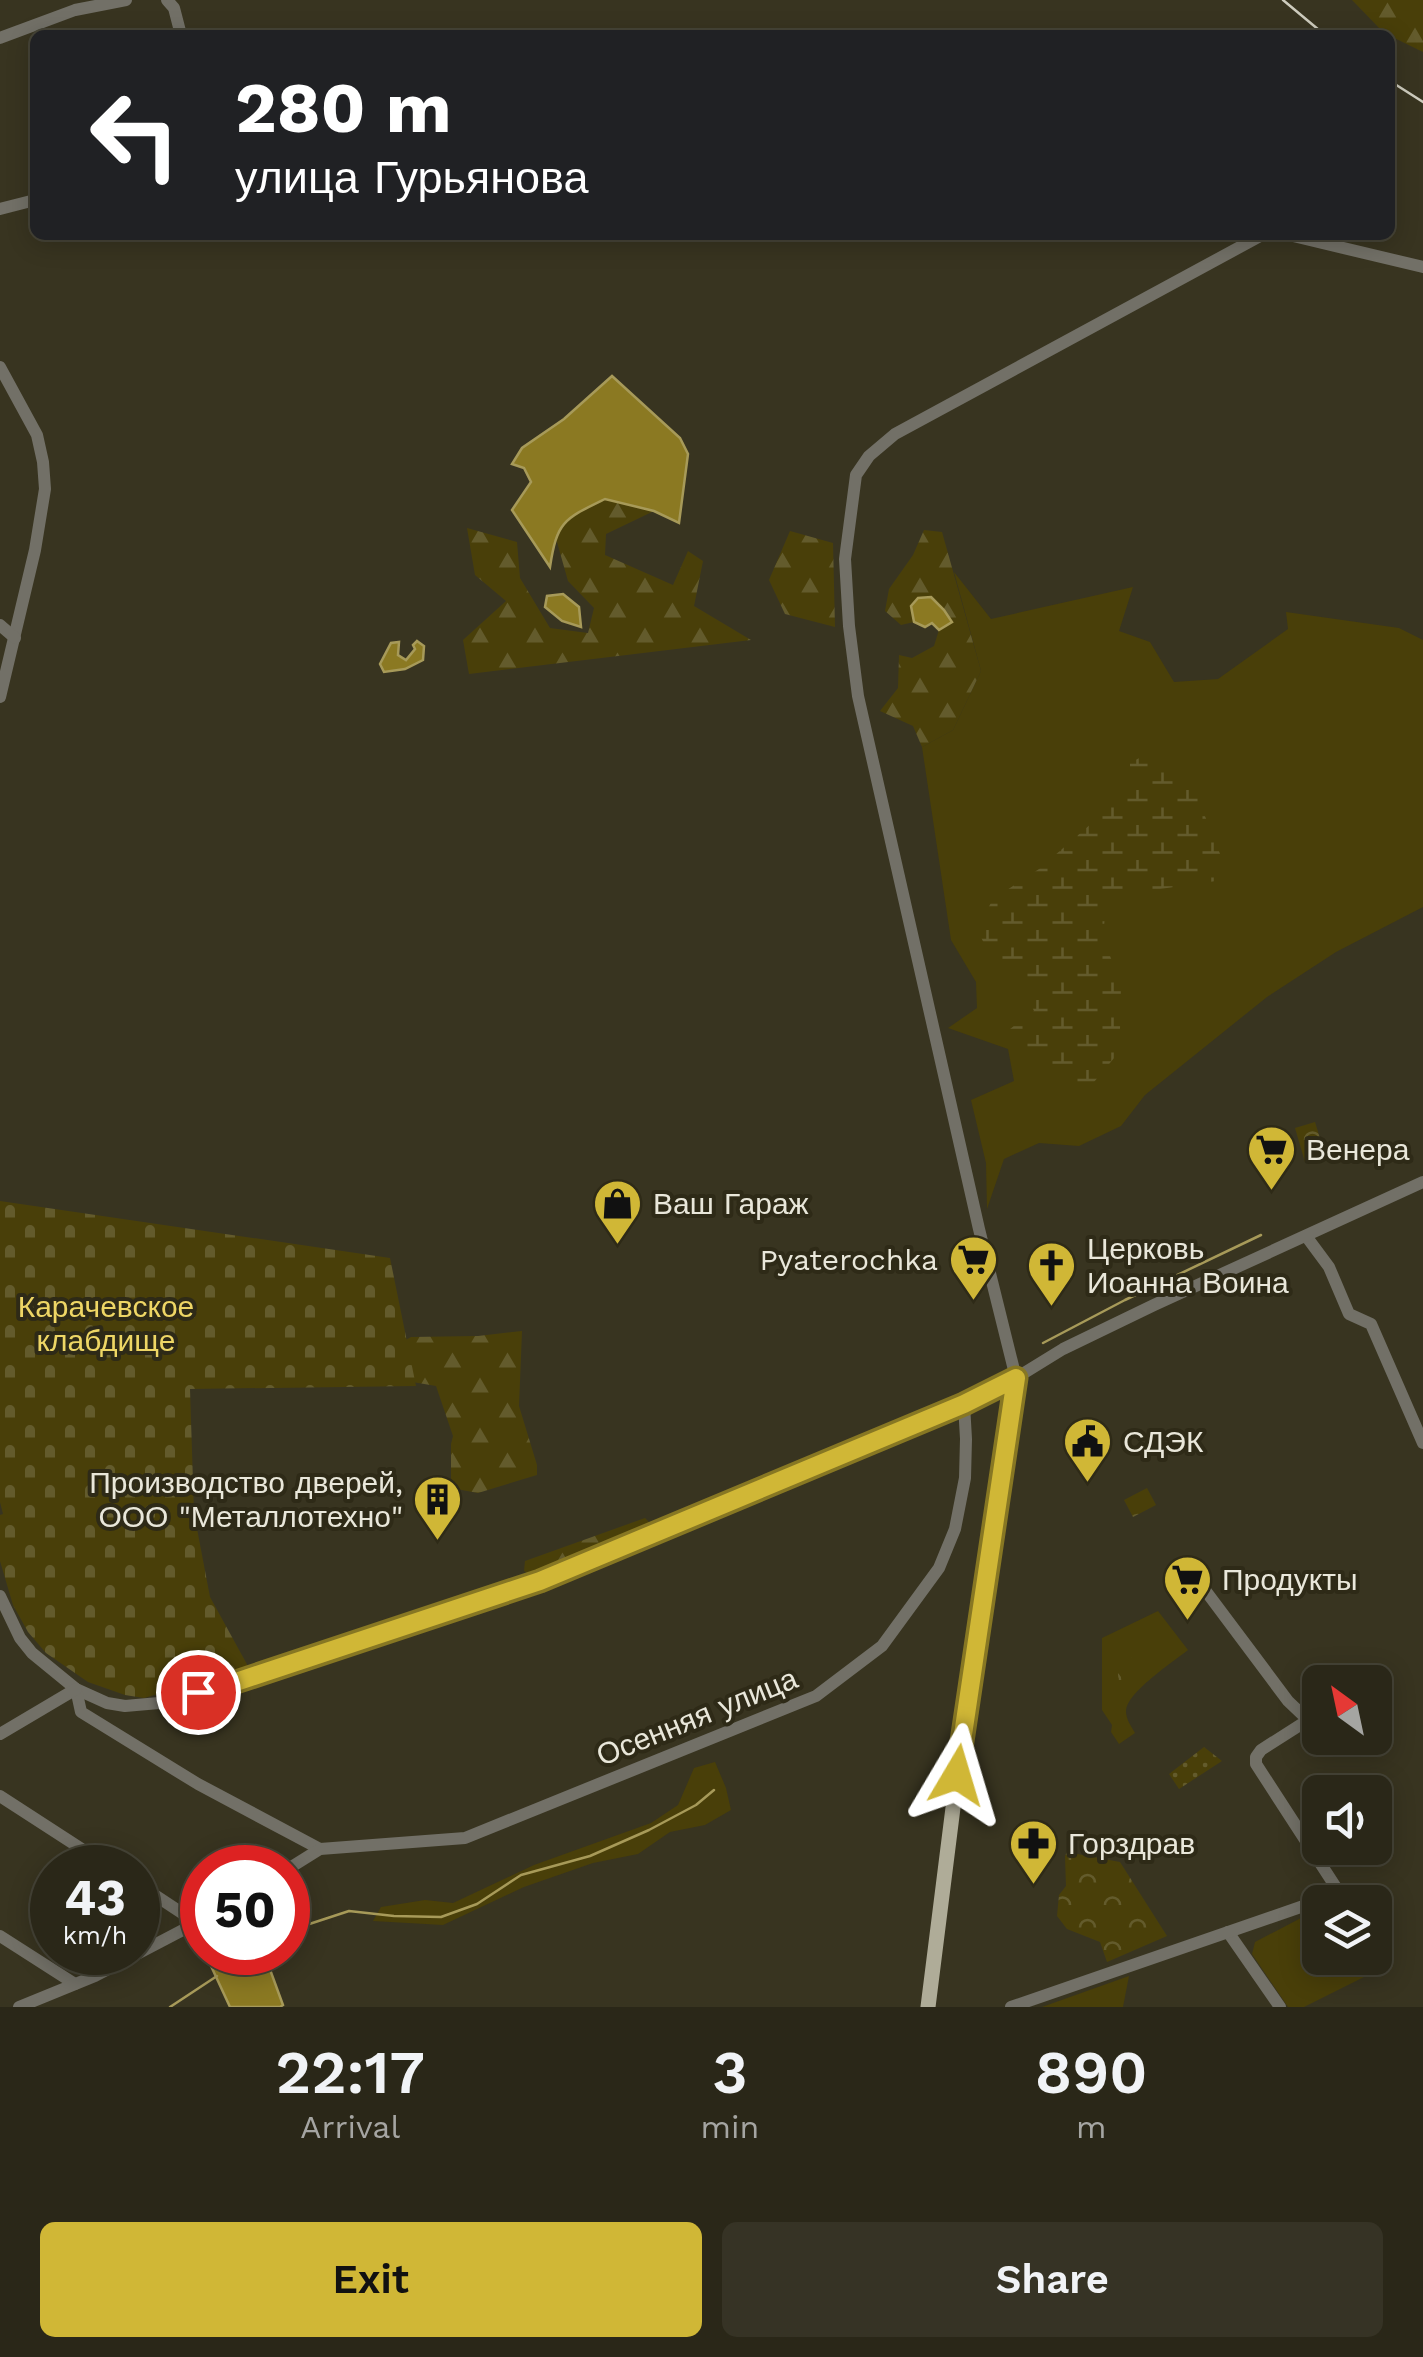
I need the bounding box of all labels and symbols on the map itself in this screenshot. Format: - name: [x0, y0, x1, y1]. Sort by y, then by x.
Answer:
- supermarket icon: Венера: [1245, 1124, 1297, 1192]
- place label: Венера: [1306, 1132, 1410, 1167]
- shop icon: Ваш Гараж: [592, 1178, 644, 1246]
- place label: Ваш Гараж: [653, 1186, 809, 1221]
- place label: Церковь Иоанна Воина: [1087, 1231, 1289, 1300]
- supermarket icon: Pyaterochka: [947, 1234, 999, 1302]
- church icon: Церковь Иоанна Воина: [1026, 1240, 1078, 1308]
- place label: Pyaterochka: [760, 1242, 938, 1277]
- park label: Карачевское клабдище: [18, 1289, 194, 1358]
- public building icon: СДЭК: [1062, 1416, 1114, 1484]
- place label: СДЭК: [1123, 1424, 1204, 1459]
- place label: Производство дверей, ООО "Металлотехно": [89, 1465, 403, 1534]
- building icon: Производство дверей, ООО "Металлотехно": [412, 1474, 464, 1542]
- supermarket icon: Продукты: [1161, 1554, 1213, 1622]
- place label: Продукты: [1222, 1562, 1358, 1597]
- pin: [156, 1650, 241, 1735]
- street label: Осенняя улица: [591, 1660, 803, 1773]
- north arrow: [1302, 1665, 1392, 1755]
- position arrow: [905, 1723, 1009, 1827]
- pharmacy icon: Горздрав: [1007, 1818, 1059, 1886]
- place label: Горздрав: [1068, 1826, 1195, 1861]
- speed limit sign: 50: [180, 1845, 310, 1975]

